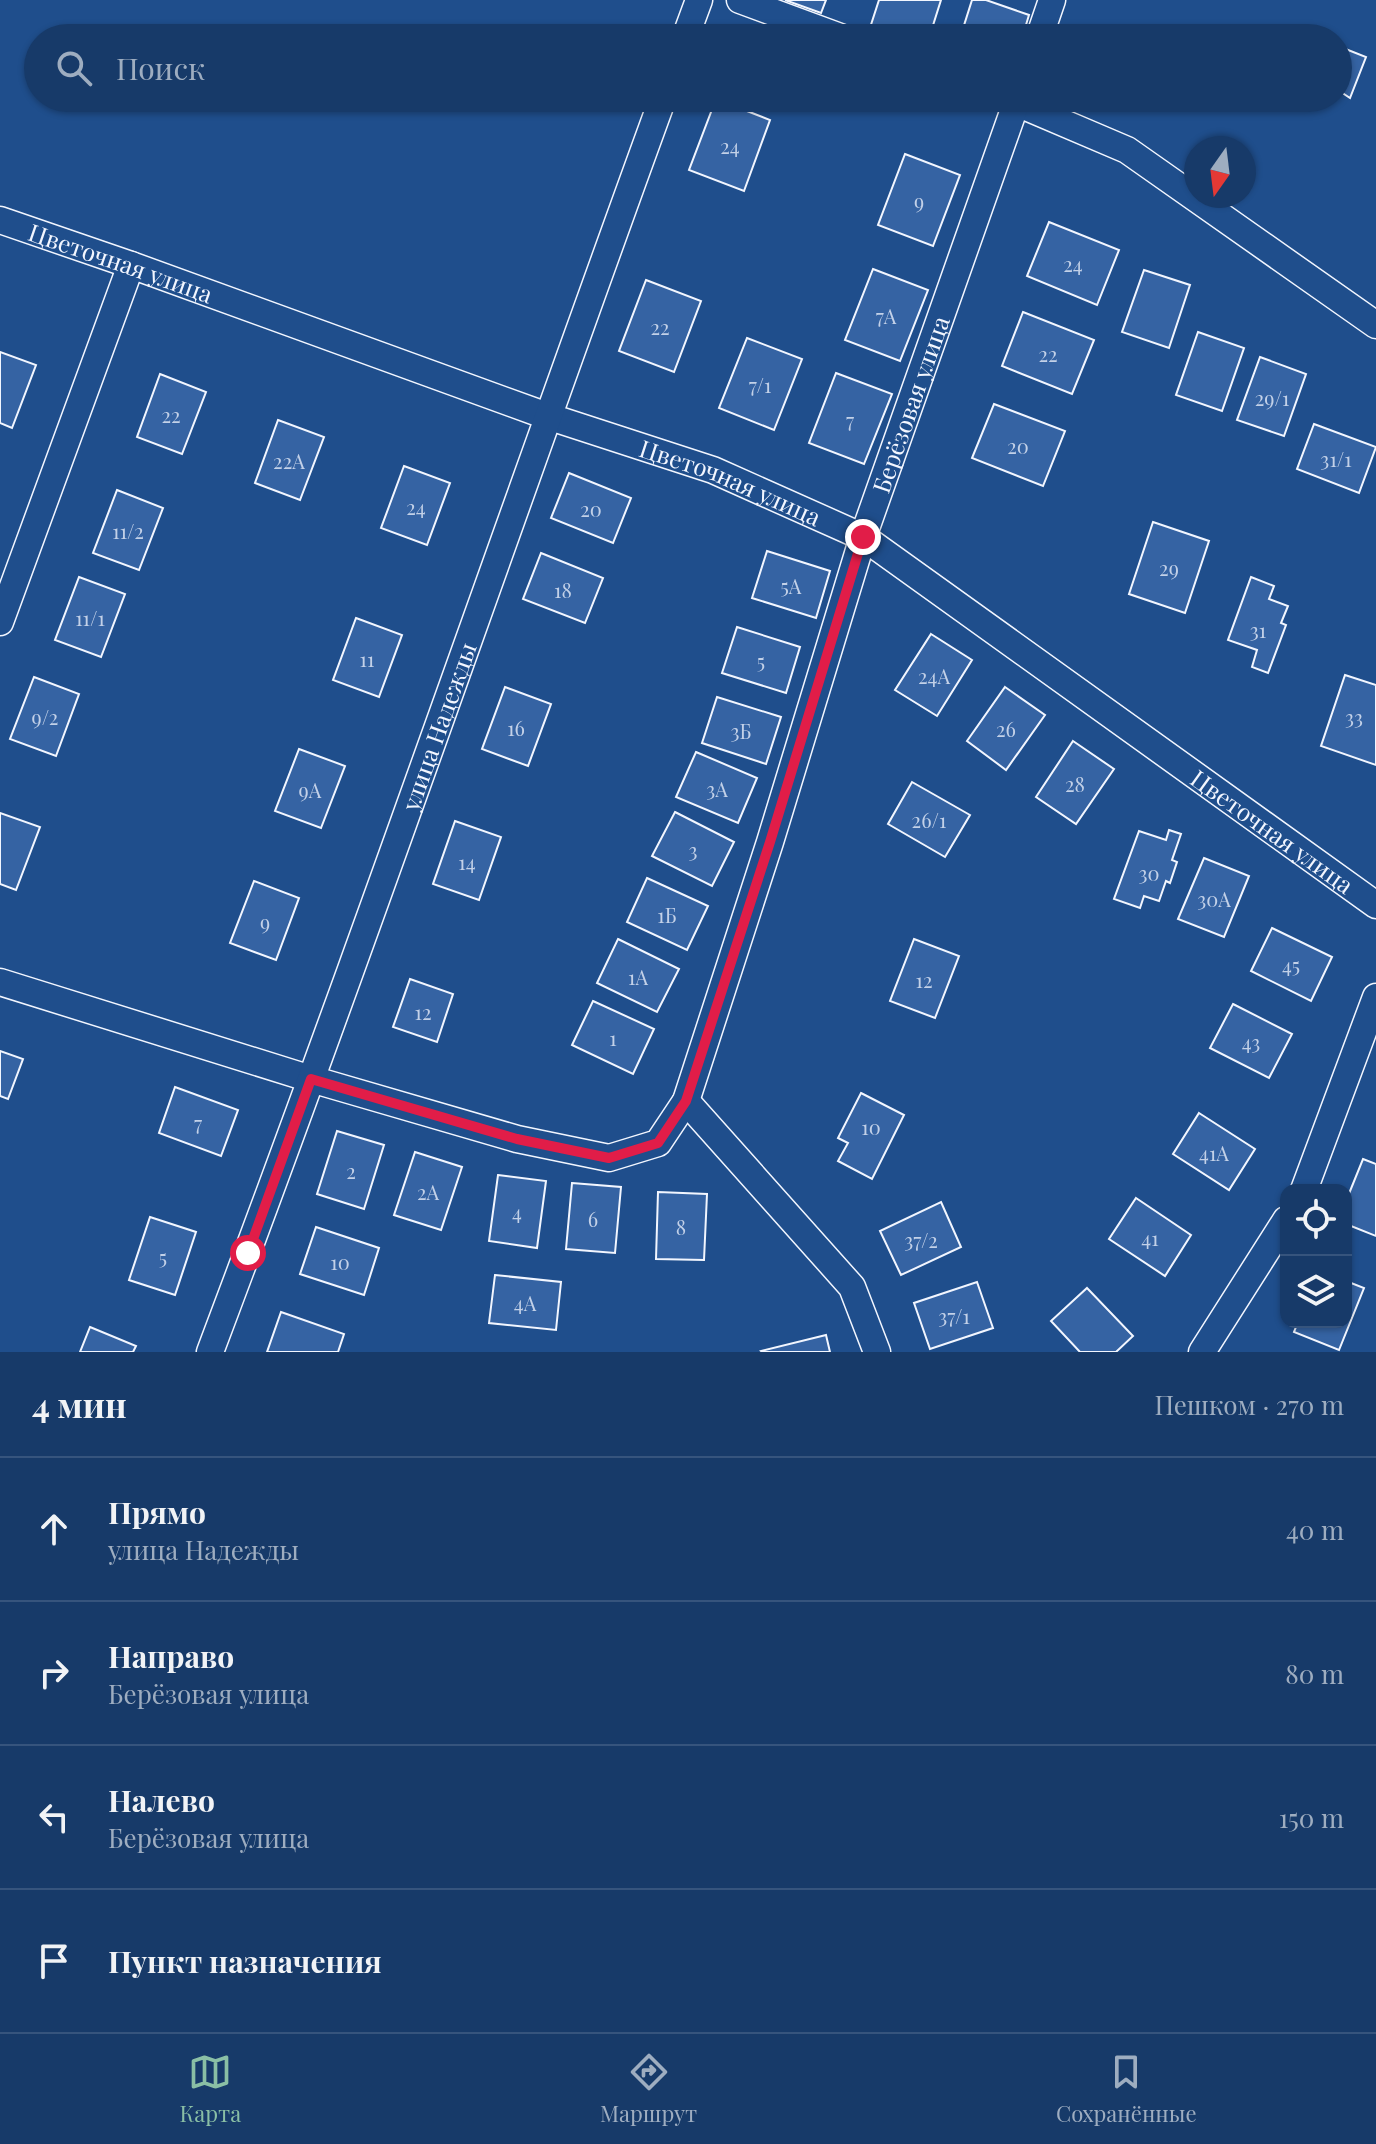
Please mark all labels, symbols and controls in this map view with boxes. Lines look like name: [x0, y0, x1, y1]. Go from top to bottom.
search box: [24, 24, 1352, 112]
icon: search: [52, 46, 96, 90]
text: Поиск: [116, 48, 205, 88]
house number: 24: [720, 132, 740, 159]
north arrow: [1184, 136, 1256, 208]
house number: 9: [914, 187, 924, 214]
street label: Цветочная улица: [25, 215, 217, 309]
house number: 24: [1063, 250, 1083, 277]
house number: 7А: [876, 302, 897, 329]
street label: Берёзовая улица: [864, 311, 956, 497]
house number: 22: [650, 313, 670, 340]
house number: 22: [1038, 340, 1058, 367]
house number: 7/1: [749, 371, 771, 398]
house number: 29/1: [1255, 384, 1289, 411]
house number: 22: [161, 401, 181, 428]
house number: 7: [846, 406, 854, 433]
street label: Цветочная улица: [636, 431, 826, 532]
house number: 20: [1007, 432, 1029, 459]
house number: 31/1: [1320, 445, 1352, 472]
house number: 22А: [273, 447, 305, 474]
house number: 24: [406, 493, 426, 520]
house number: 20: [580, 495, 602, 522]
house number: 11/2: [112, 517, 144, 544]
route end: [845, 519, 881, 555]
house number: 29: [1159, 554, 1179, 581]
house number: 5А: [781, 572, 802, 599]
house number: 18: [554, 576, 572, 603]
house number: 11/1: [75, 604, 105, 631]
house number: 31: [1250, 616, 1266, 643]
street label: улица Надежды: [393, 638, 483, 816]
house number: 11: [360, 645, 374, 672]
house number: 5: [757, 647, 765, 674]
house number: 24А: [918, 662, 950, 689]
house number: 9/2: [32, 703, 58, 730]
house number: 33: [1345, 703, 1363, 730]
house number: 16: [507, 714, 525, 741]
house number: 26: [996, 715, 1016, 742]
house number: 3Б: [731, 717, 751, 744]
street label: Цветочная улица: [1185, 762, 1360, 900]
house number: 28: [1065, 770, 1085, 797]
house number: 3А: [706, 775, 728, 802]
house number: 9А: [299, 776, 322, 803]
house number: 26/1: [912, 806, 946, 833]
house number: 3: [688, 836, 698, 863]
house number: 14: [458, 848, 476, 875]
house number: 30: [1138, 859, 1160, 886]
house number: 30А: [1197, 885, 1231, 912]
house number: 1Б: [657, 901, 677, 928]
house number: 9: [260, 908, 270, 935]
house number: 45: [1282, 951, 1300, 978]
house number: 1А: [628, 963, 648, 990]
house number: 12: [916, 966, 932, 993]
house number: 12: [415, 998, 431, 1025]
house number: 1: [609, 1024, 617, 1051]
house number: 43: [1242, 1028, 1260, 1055]
house number: 7: [194, 1109, 202, 1136]
house number: 10: [861, 1113, 881, 1140]
house number: 41А: [1199, 1139, 1229, 1166]
house number: 2: [346, 1157, 356, 1184]
house number: 2А: [417, 1178, 439, 1205]
map controls: [1280, 1184, 1352, 1328]
button: locate: [1280, 1184, 1352, 1256]
house number: 4: [512, 1198, 522, 1225]
house number: 6: [588, 1205, 598, 1232]
house number: 8: [676, 1213, 686, 1240]
house number: 41: [1141, 1224, 1159, 1251]
house number: 37/2: [904, 1226, 938, 1253]
route start: [230, 1235, 266, 1271]
house number: 5: [159, 1243, 167, 1270]
house number: 10: [330, 1248, 350, 1275]
button: layers: [1280, 1256, 1352, 1328]
house number: 4А: [514, 1289, 537, 1316]
house number: 37/1: [938, 1302, 970, 1329]
text: 4 мин: [32, 1381, 127, 1427]
text: Пешком · 270 m: [1155, 1387, 1344, 1422]
text: Прямо: [108, 1492, 206, 1532]
icon: ahead: [32, 1507, 76, 1551]
text: 40 m: [1286, 1512, 1344, 1547]
text: улица Надежды: [108, 1532, 299, 1567]
text: Направо: [108, 1636, 234, 1676]
icon: right: [32, 1651, 76, 1695]
text: 80 m: [1285, 1656, 1344, 1691]
text: Берёзовая улица: [108, 1676, 309, 1711]
text: Налево: [108, 1780, 215, 1820]
icon: left: [32, 1795, 76, 1839]
text: 150 m: [1279, 1800, 1344, 1835]
text: Берёзовая улица: [108, 1820, 309, 1855]
icon: arrive: [32, 1939, 76, 1983]
text: Пункт назначения: [108, 1941, 382, 1981]
tab: Карта: [179, 2050, 241, 2128]
tab: Маршрут: [600, 2050, 697, 2128]
tab: Сохранённые: [1056, 2050, 1197, 2128]

